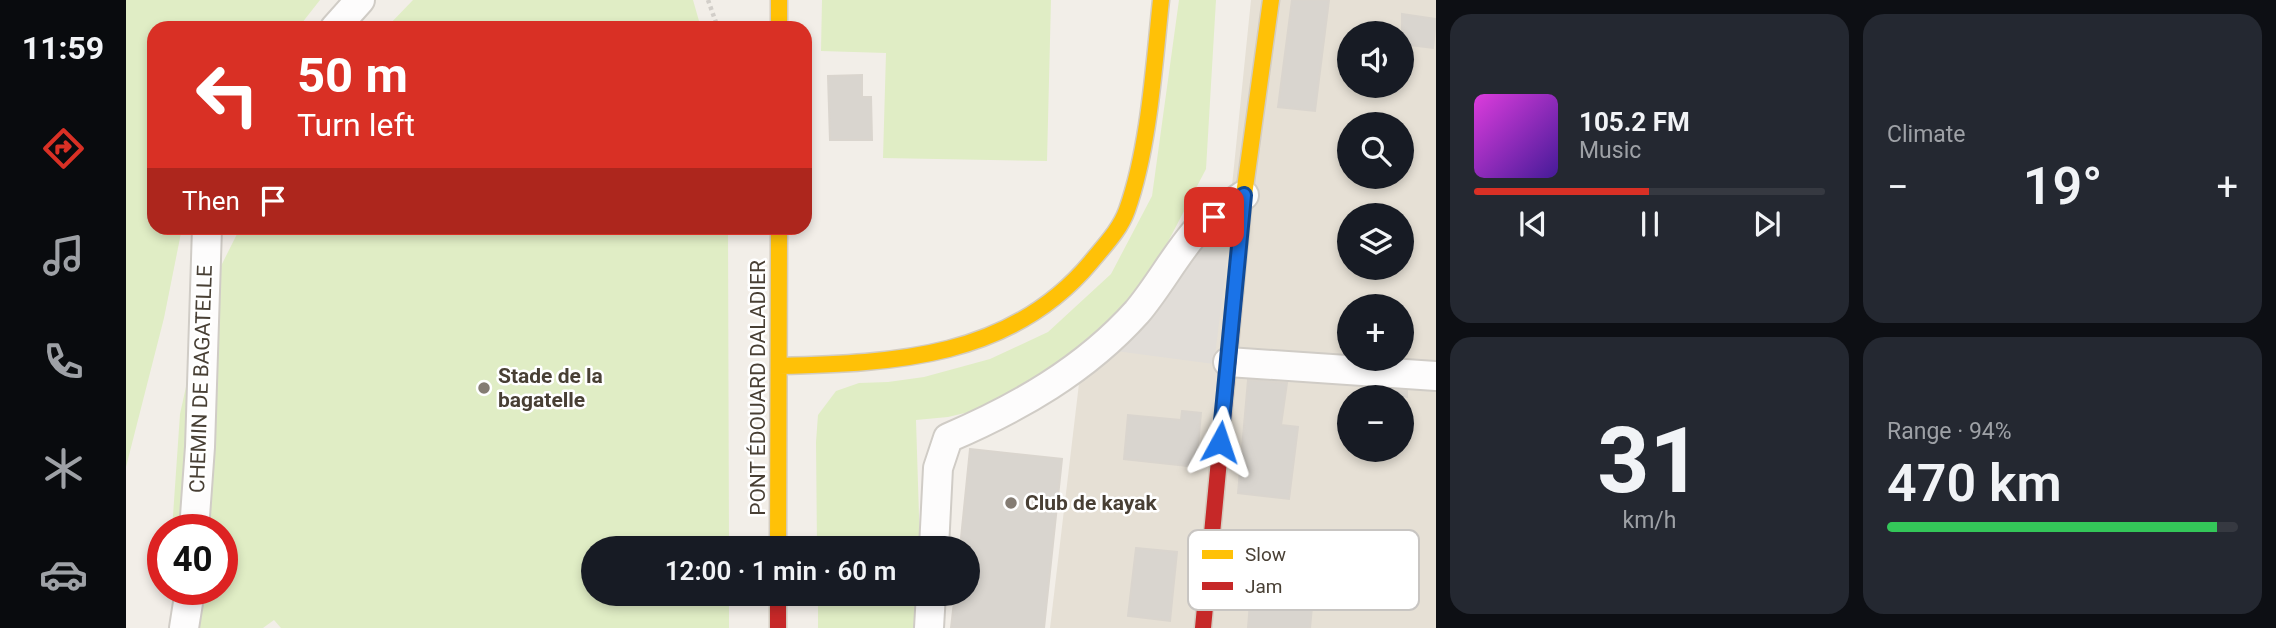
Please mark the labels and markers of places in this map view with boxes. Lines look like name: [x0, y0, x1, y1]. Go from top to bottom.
pin: [1184, 187, 1244, 247]
place label: Stade de la bagatelle: [498, 364, 603, 412]
marker: Stade de la bagatelle: [476, 380, 492, 396]
place label: Club de kayak: [1025, 491, 1157, 515]
marker: Club de kayak: [1003, 495, 1019, 511]

